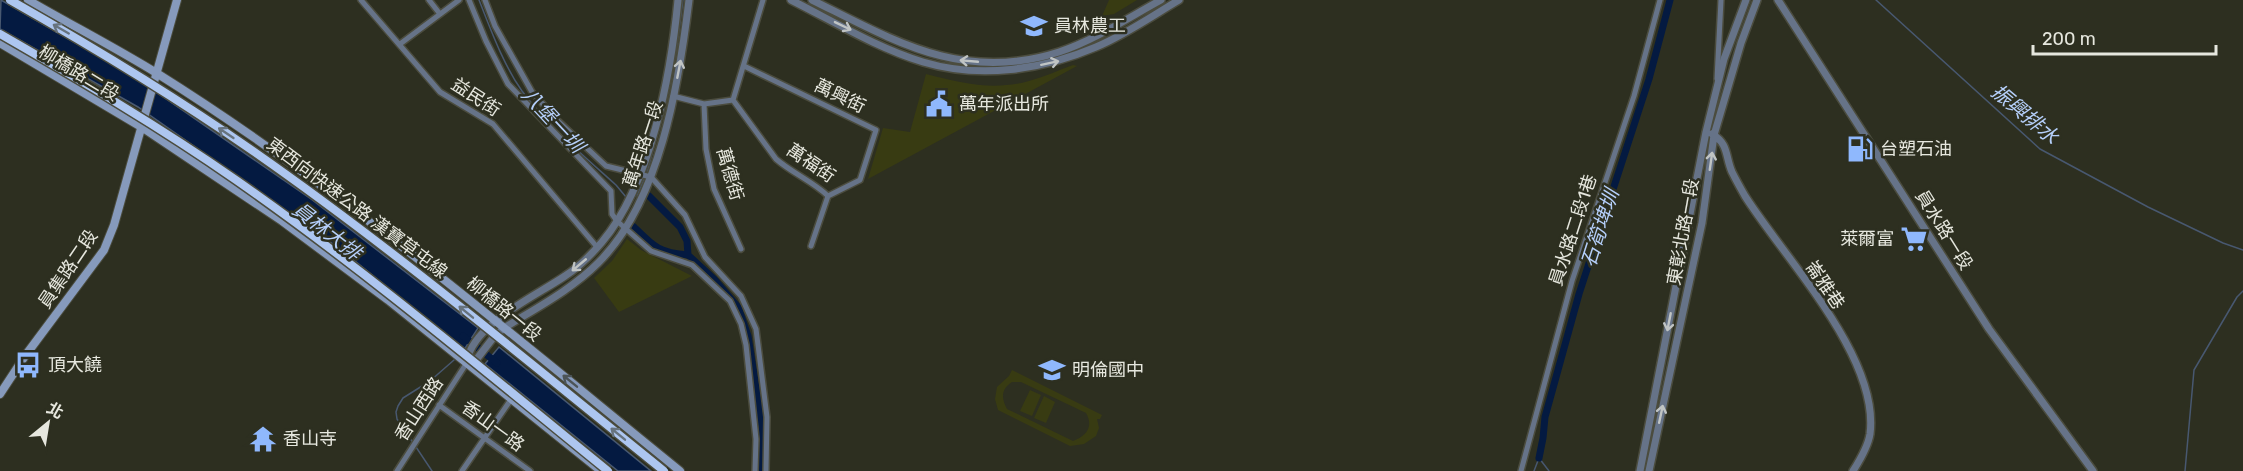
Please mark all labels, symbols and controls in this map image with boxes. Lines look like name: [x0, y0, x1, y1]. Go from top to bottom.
school or university icon: 員林農工: [1019, 11, 1049, 41]
place label: 員林農工: [1054, 15, 1126, 37]
scale bar: [2033, 18, 2216, 56]
one-way arrow: [834, 21, 852, 32]
one-way arrow: [53, 23, 70, 35]
text: 200 m: [2042, 28, 2096, 50]
street label: 柳橋路二段: [35, 40, 123, 106]
one-way arrow: [959, 55, 979, 66]
one-way arrow: [1039, 57, 1059, 68]
one-way arrow: [674, 59, 685, 79]
street label: 益民街: [447, 73, 505, 121]
street label: 萬興街: [811, 74, 869, 118]
water label: 振興排水: [1987, 79, 2064, 150]
water label: 八堡一圳: [517, 83, 591, 160]
public building icon: 萬年派出所: [924, 89, 954, 119]
place label: 萬年派出所: [959, 93, 1049, 115]
street label: 萬年路一段: [619, 98, 667, 190]
one-way arrow: [219, 127, 235, 139]
street label: 東西向快速公路 漢寶草屯線: [262, 133, 452, 283]
fuel station icon: 台塑石油: [1845, 134, 1875, 164]
place label: 台塑石油: [1880, 138, 1952, 160]
street label: 萬福街: [782, 139, 840, 187]
street label: 萬德街: [712, 145, 748, 203]
one-way arrow: [1705, 151, 1716, 171]
street label: 員水路二段1巷: [1545, 172, 1601, 288]
street label: 東彰北路一段: [1663, 177, 1703, 287]
water label: 石筍埤圳: [1576, 183, 1625, 270]
street label: 員水路一段: [1911, 186, 1977, 274]
water label: 員林大排: [288, 197, 368, 267]
supermarket icon: 萊爾富: [1899, 224, 1929, 254]
street label: 員集路二段: [34, 226, 102, 312]
place label: 萊爾富: [1840, 228, 1894, 250]
street label: 崙雅巷: [1801, 256, 1849, 314]
one-way arrow: [571, 259, 587, 272]
street label: 柳橋路一段: [462, 272, 546, 346]
one-way arrow: [459, 306, 475, 319]
one-way arrow: [1663, 312, 1674, 331]
bus stop icon: 頂大饒: [13, 350, 43, 380]
place label: 頂大饒: [48, 354, 102, 376]
school or university icon: 明倫國中: [1037, 355, 1067, 385]
place label: 明倫國中: [1072, 359, 1144, 381]
street label: 香山西路: [390, 373, 448, 445]
one-way arrow: [562, 375, 578, 388]
north arrow: [18, 393, 78, 453]
street label: 香山一路: [457, 396, 529, 456]
text: 北: [44, 398, 67, 423]
one-way arrow: [1656, 405, 1668, 424]
temple icon: 香山寺: [248, 424, 278, 454]
place label: 香山寺: [283, 428, 337, 450]
one-way arrow: [611, 428, 627, 441]

